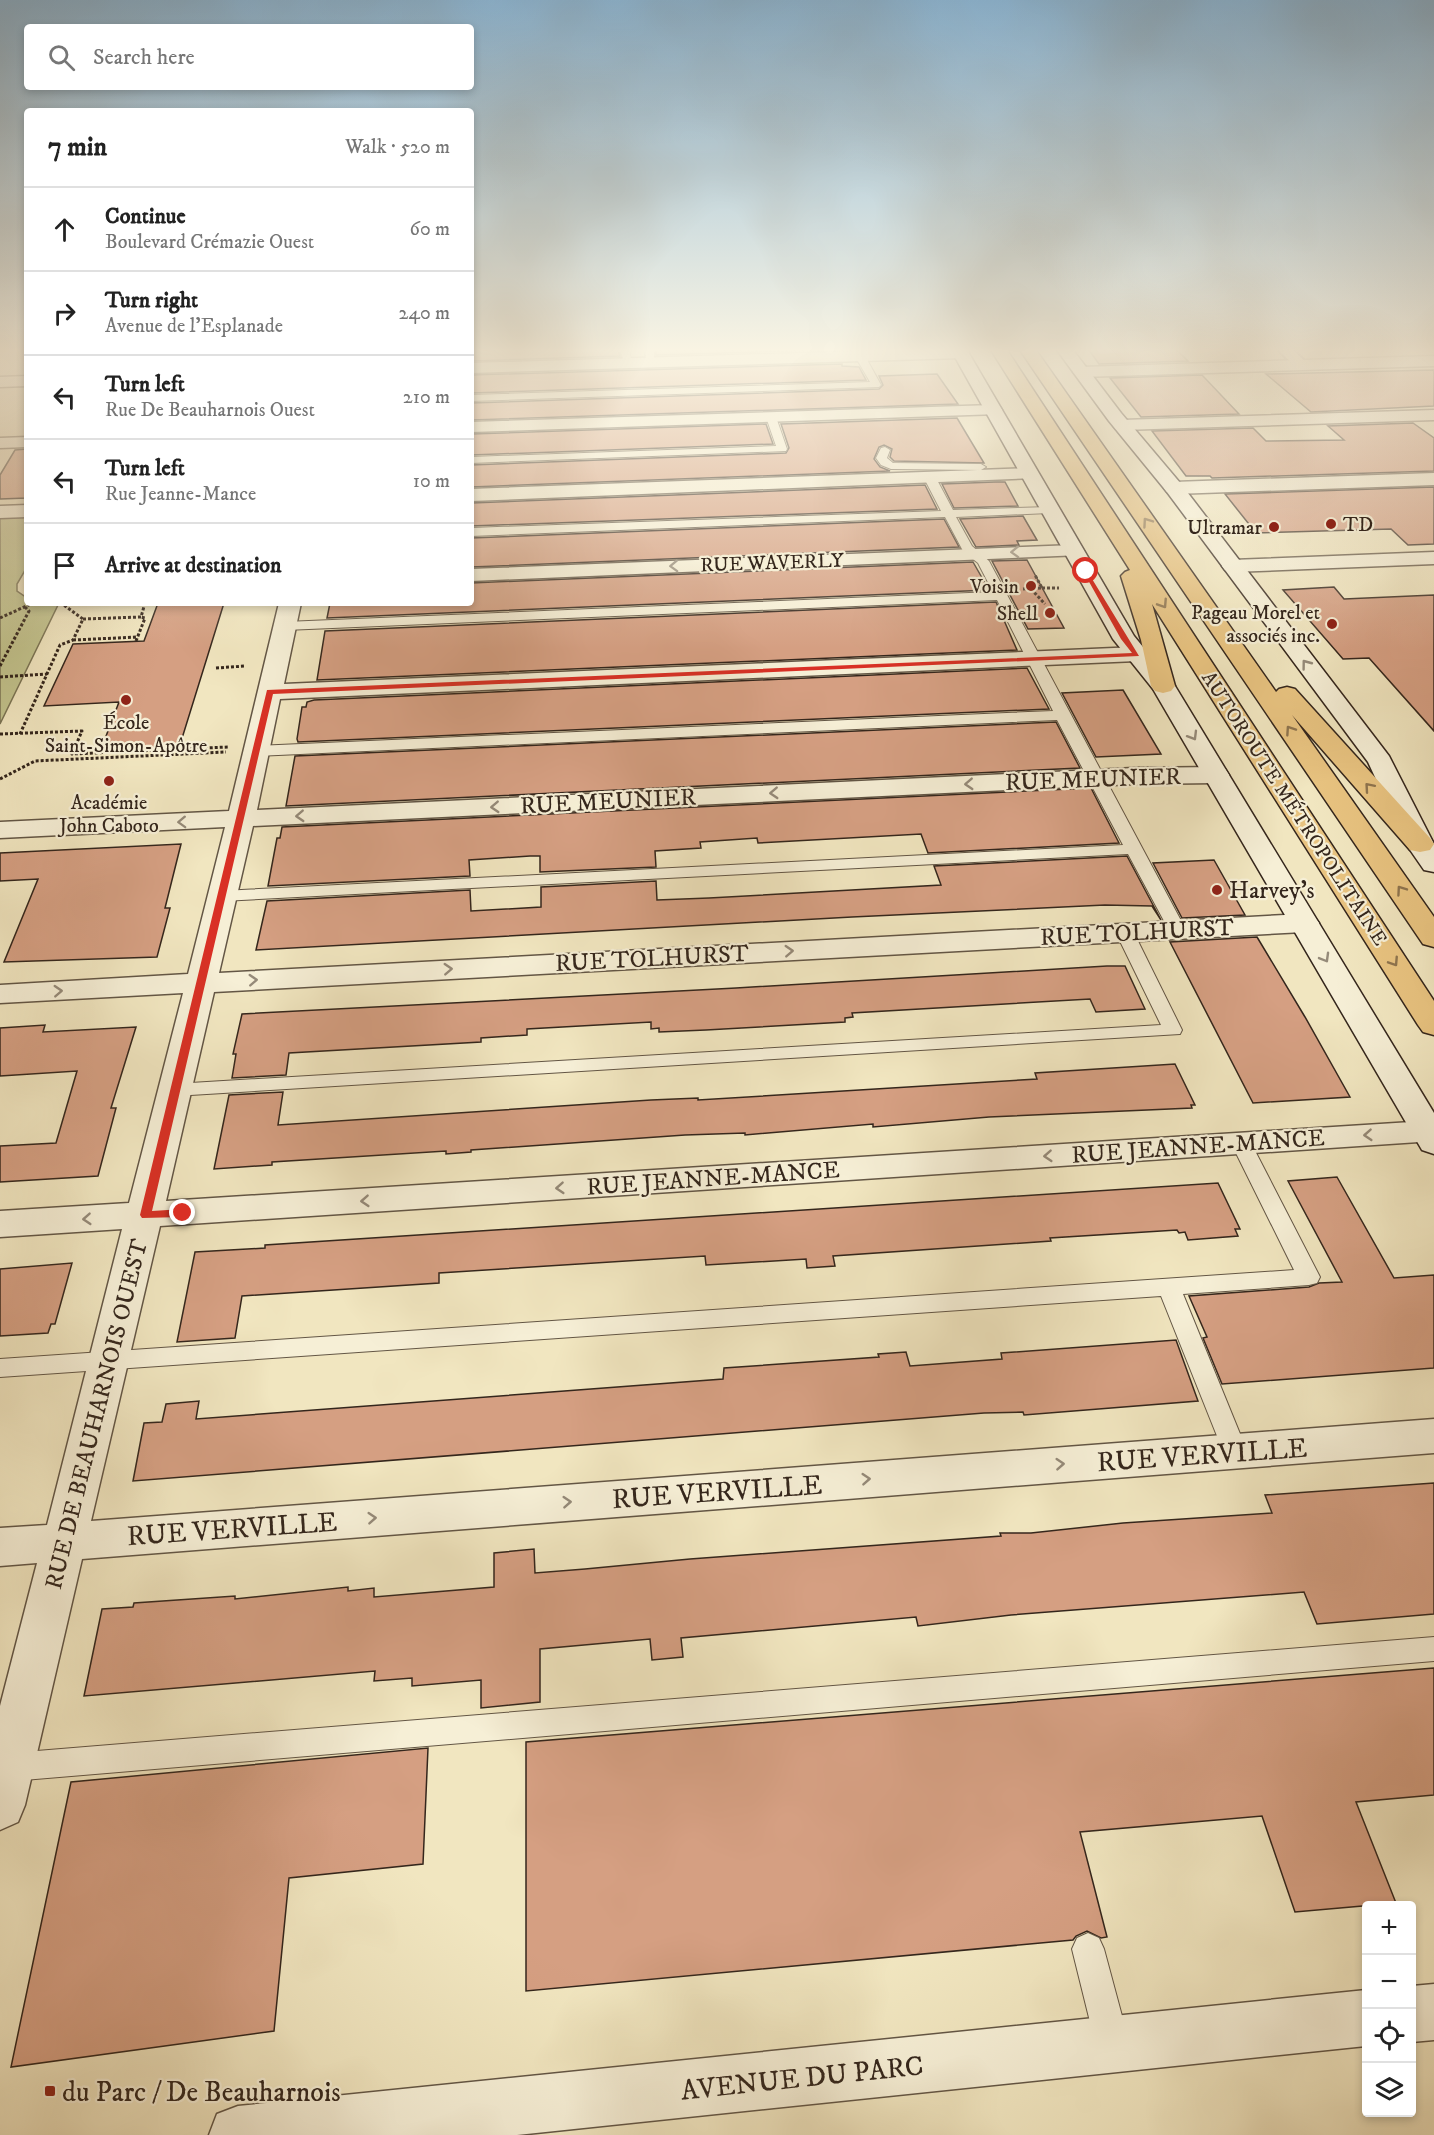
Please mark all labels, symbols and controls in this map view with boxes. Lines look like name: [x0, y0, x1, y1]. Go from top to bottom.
search box: [24, 24, 474, 90]
icon: search: [45, 41, 78, 74]
text: Search here: [93, 44, 195, 71]
text: 7 min: [48, 131, 107, 164]
text: Walk · 520 m: [345, 135, 450, 160]
text: Continue: [105, 203, 186, 230]
icon: ahead: [48, 213, 81, 246]
text: 60 m: [410, 217, 450, 242]
text: Boulevard Crémazie Ouest: [105, 230, 314, 255]
text: Turn right: [105, 287, 198, 314]
icon: right: [48, 297, 81, 330]
text: 240 m: [399, 301, 450, 326]
text: Avenue de l'Esplanade: [105, 314, 283, 339]
text: Turn left: [105, 371, 185, 398]
icon: left: [48, 381, 81, 414]
text: 210 m: [403, 385, 450, 410]
text: Rue De Beauharnois Ouest: [105, 398, 315, 423]
text: Turn left: [105, 455, 185, 482]
icon: left: [48, 465, 81, 498]
text: 10 m: [413, 469, 450, 494]
text: Rue Jeanne-Mance: [105, 482, 256, 507]
place label: TD: [1343, 513, 1373, 538]
place label: Ultramar: [1187, 516, 1263, 541]
one-way arrow: [1143, 517, 1154, 528]
marker: TD: [1324, 517, 1338, 531]
marker: Ultramar: [1267, 520, 1281, 534]
one-way arrow: [1011, 546, 1020, 559]
street label: RUE WAVERLY: [700, 548, 845, 578]
icon: arrive: [48, 549, 81, 582]
text: Arrive at destination: [105, 552, 282, 579]
route start: [1072, 557, 1098, 583]
one-way arrow: [669, 560, 678, 573]
place label: Voisin: [969, 575, 1020, 600]
marker: Voisin: [1024, 579, 1038, 593]
one-way arrow: [1156, 597, 1167, 608]
place label: Pageau Morel et associés inc.: [1191, 601, 1320, 649]
place label: Shell: [997, 602, 1038, 627]
marker: Shell: [1043, 606, 1057, 620]
marker: Pageau Morel et associés inc.: [1325, 617, 1339, 631]
one-way arrow: [1303, 660, 1314, 671]
street label: AUTOROUTE MÉTROPOLITAINE: [1195, 667, 1392, 951]
marker: École Saint-Simon-Apôtre: [119, 693, 133, 707]
place label: École Saint-Simon-Apôtre: [45, 711, 207, 759]
one-way arrow: [1286, 725, 1297, 736]
one-way arrow: [1186, 730, 1197, 740]
street label: RUE MEUNIER: [1004, 762, 1182, 798]
marker: Académie John Caboto: [102, 774, 116, 788]
one-way arrow: [964, 778, 973, 791]
street label: RUE MEUNIER: [519, 782, 697, 822]
one-way arrow: [1365, 783, 1376, 794]
one-way arrow: [769, 787, 778, 800]
place label: Académie John Caboto: [57, 791, 159, 839]
one-way arrow: [491, 800, 500, 813]
one-way arrow: [296, 809, 305, 822]
one-way arrow: [178, 816, 187, 828]
place label: Harvey's: [1229, 876, 1315, 906]
marker: Harvey's: [1210, 883, 1224, 897]
one-way arrow: [1397, 886, 1408, 897]
street label: RUE TOLHURST: [1039, 913, 1235, 953]
street label: RUE TOLHURST: [554, 939, 750, 979]
one-way arrow: [785, 944, 794, 957]
one-way arrow: [1317, 952, 1329, 962]
one-way arrow: [1386, 956, 1398, 966]
one-way arrow: [443, 963, 452, 976]
one-way arrow: [249, 973, 258, 986]
one-way arrow: [54, 984, 63, 997]
street label: RUE JEANNE-MANCE: [1070, 1123, 1326, 1171]
one-way arrow: [1364, 1129, 1373, 1142]
one-way arrow: [1043, 1149, 1052, 1162]
street label: RUE JEANNE-MANCE: [585, 1155, 841, 1203]
one-way arrow: [555, 1181, 564, 1194]
one-way arrow: [361, 1194, 370, 1207]
route end: [169, 1199, 195, 1225]
one-way arrow: [82, 1212, 91, 1225]
street label: RUE DE BEAUHARNOIS OUEST: [39, 1236, 155, 1593]
street label: RUE VERVILLE: [1096, 1431, 1308, 1480]
one-way arrow: [1056, 1458, 1065, 1471]
street label: RUE VERVILLE: [611, 1468, 823, 1517]
one-way arrow: [861, 1473, 870, 1486]
one-way arrow: [562, 1496, 571, 1509]
street label: RUE VERVILLE: [126, 1505, 338, 1554]
one-way arrow: [368, 1511, 377, 1524]
map controls: [1362, 1901, 1416, 2117]
button: +: [1362, 1901, 1416, 1955]
button: −: [1362, 1955, 1416, 2009]
button: locate: [1362, 2009, 1416, 2063]
street label: AVENUE DU PARC: [679, 2048, 925, 2109]
button: layers: [1362, 2063, 1416, 2117]
place label: du Parc / De Beauharnois: [62, 2075, 341, 2110]
marker: du Parc / De Beauharnois: [43, 2084, 57, 2098]

